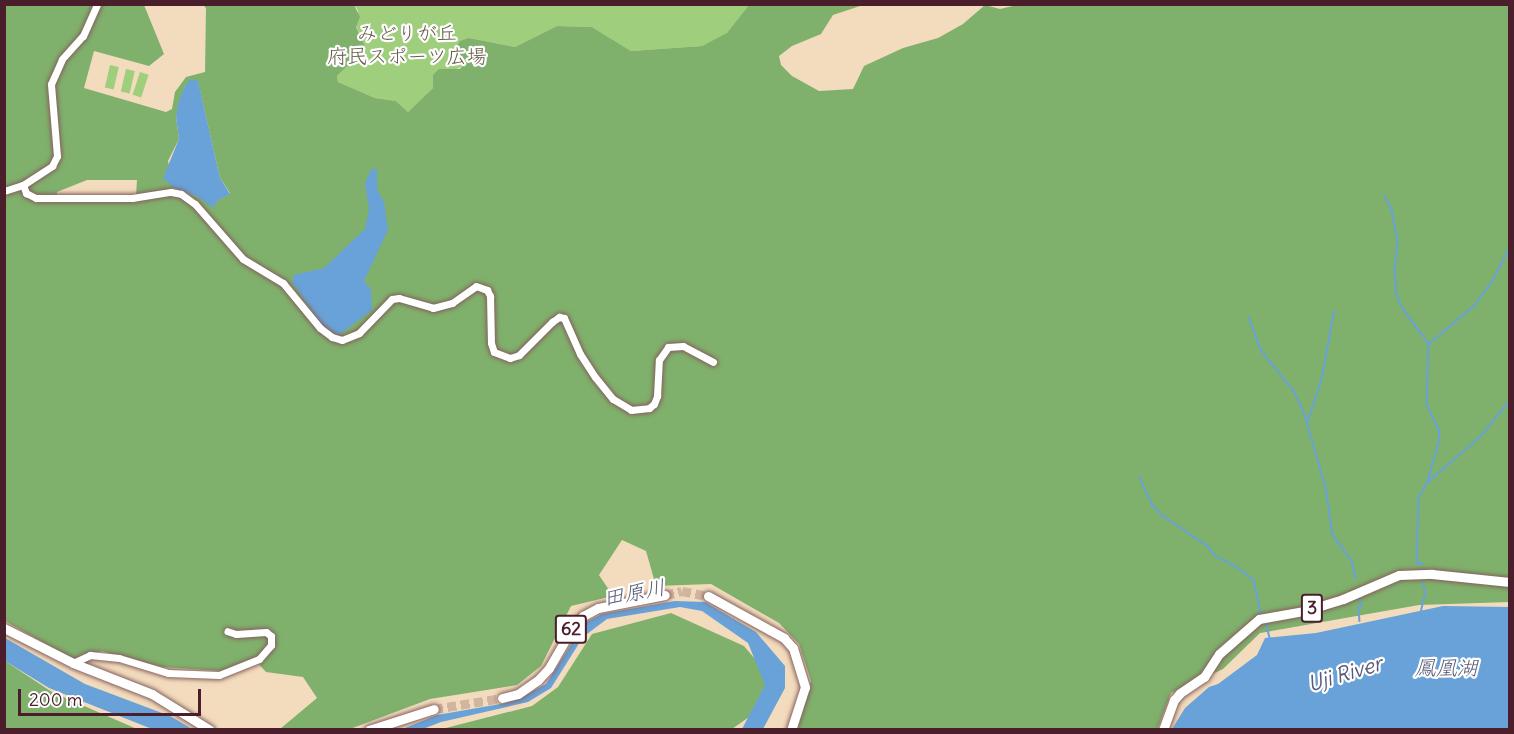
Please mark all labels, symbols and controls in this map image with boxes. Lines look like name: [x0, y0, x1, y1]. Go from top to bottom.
park label: みどりが丘 府民スポーツ広場: [327, 21, 487, 68]
water label: 田原川: [601, 575, 667, 611]
road number: 3: [1300, 593, 1324, 623]
road number: 62: [554, 614, 588, 644]
water label: Uji River: [1305, 651, 1385, 697]
water label: 鳳凰湖: [1415, 655, 1477, 681]
scale bar: [21, 677, 204, 715]
text: 200 m: [29, 688, 83, 711]

